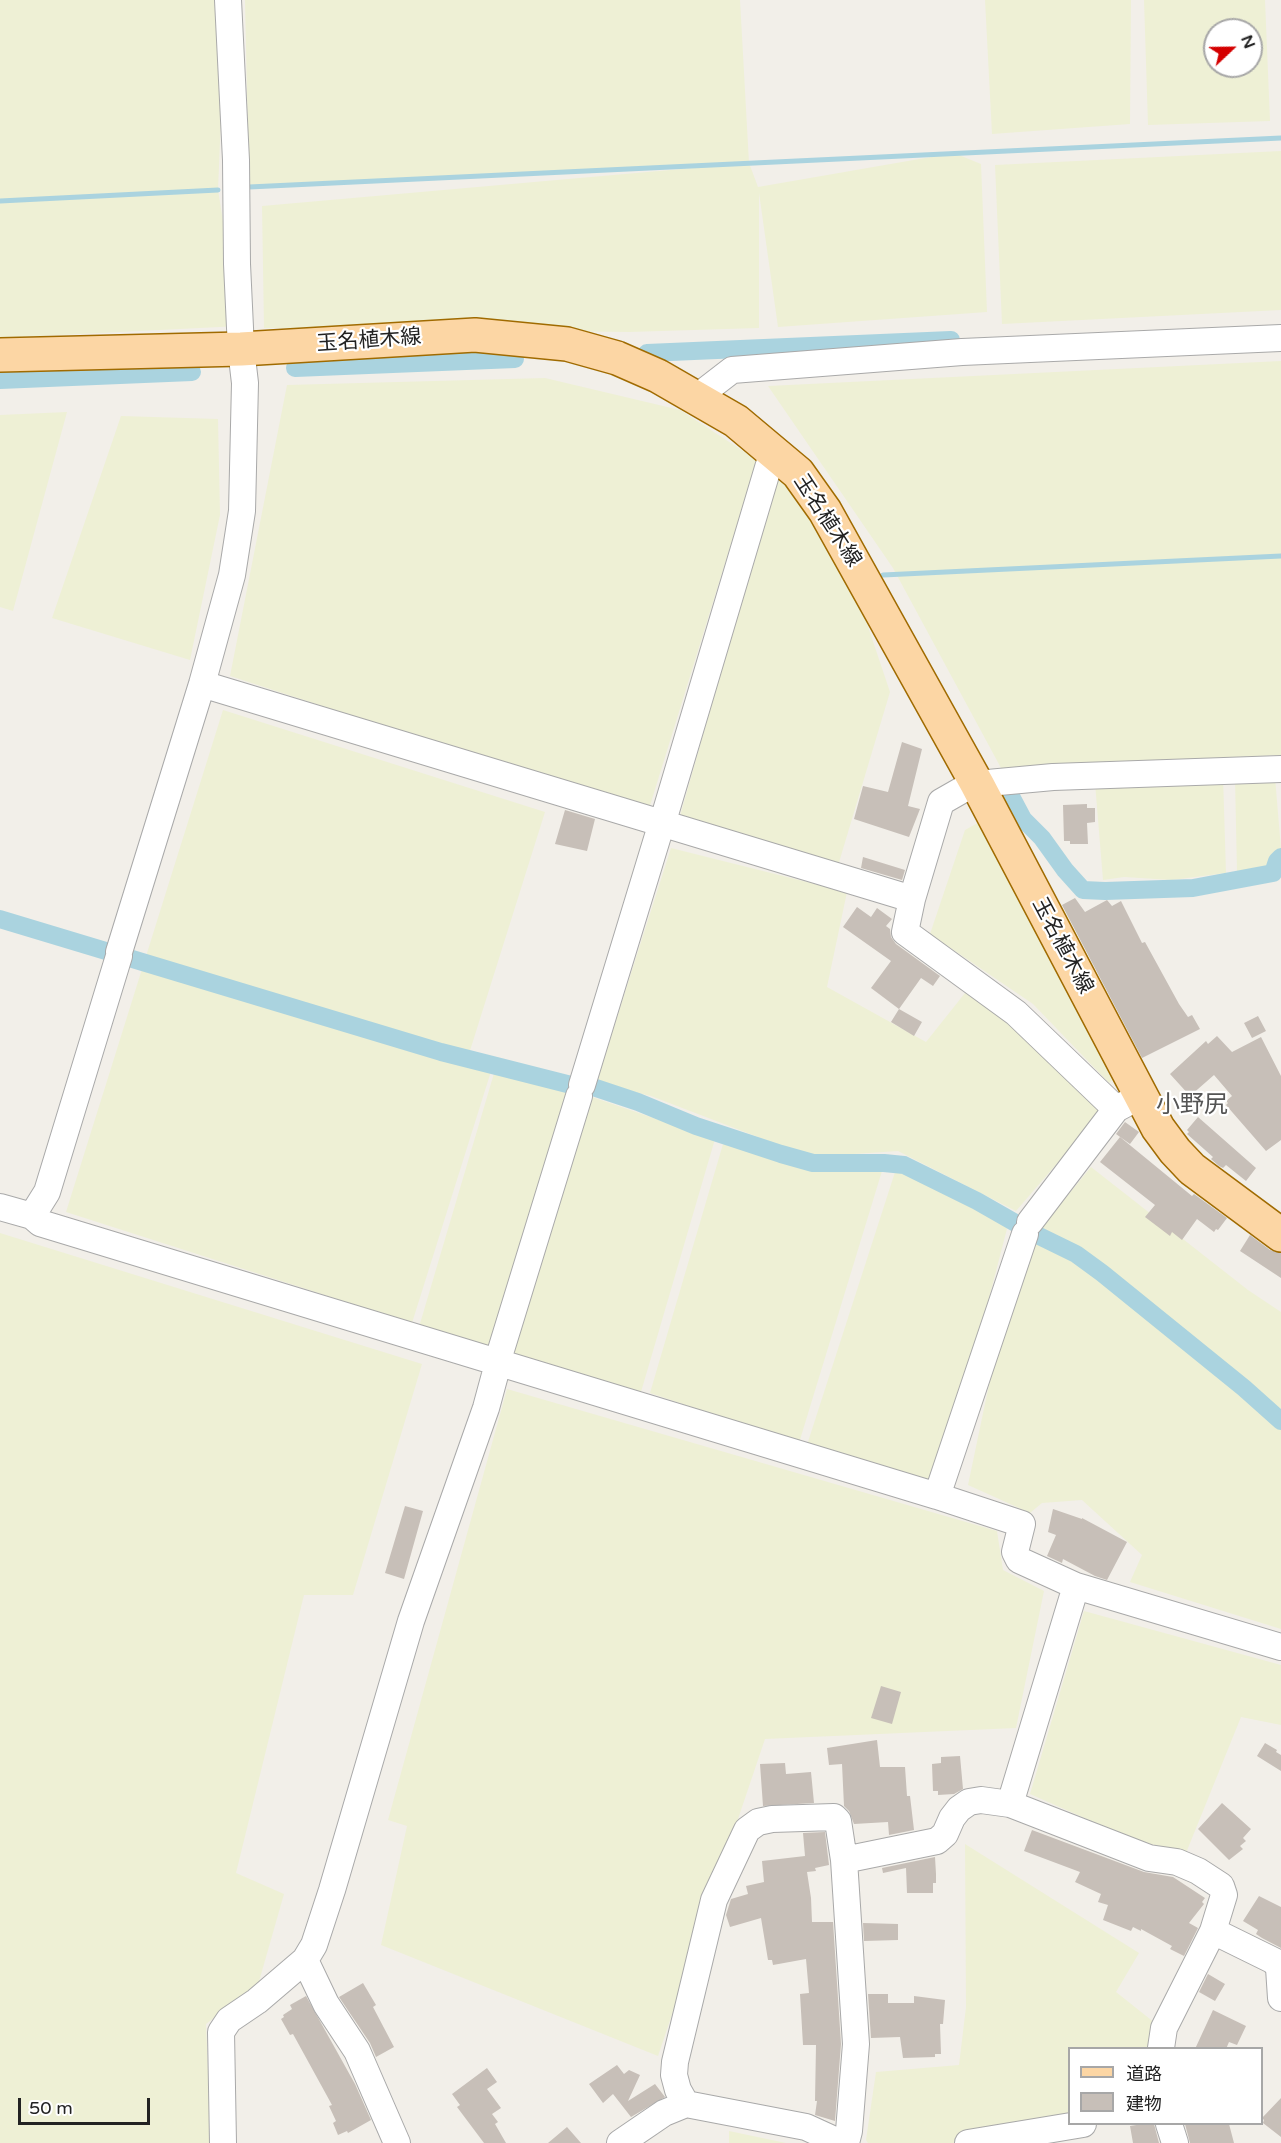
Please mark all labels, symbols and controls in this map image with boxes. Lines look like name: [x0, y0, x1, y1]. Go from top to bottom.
north arrow: [1203, 18, 1263, 78]
text: N: [1236, 32, 1260, 52]
street label: 玉名植木線: [316, 325, 422, 357]
street label: 玉名植木線: [788, 470, 866, 572]
street label: 玉名植木線: [1026, 894, 1098, 998]
district label: 小野尻: [1156, 1092, 1228, 1120]
legend: [1068, 2047, 1263, 2125]
text: 道路: [1126, 2063, 1162, 2085]
scale bar: [21, 2086, 153, 2124]
text: 建物: [1126, 2093, 1162, 2115]
text: 50 m: [29, 2097, 73, 2119]

